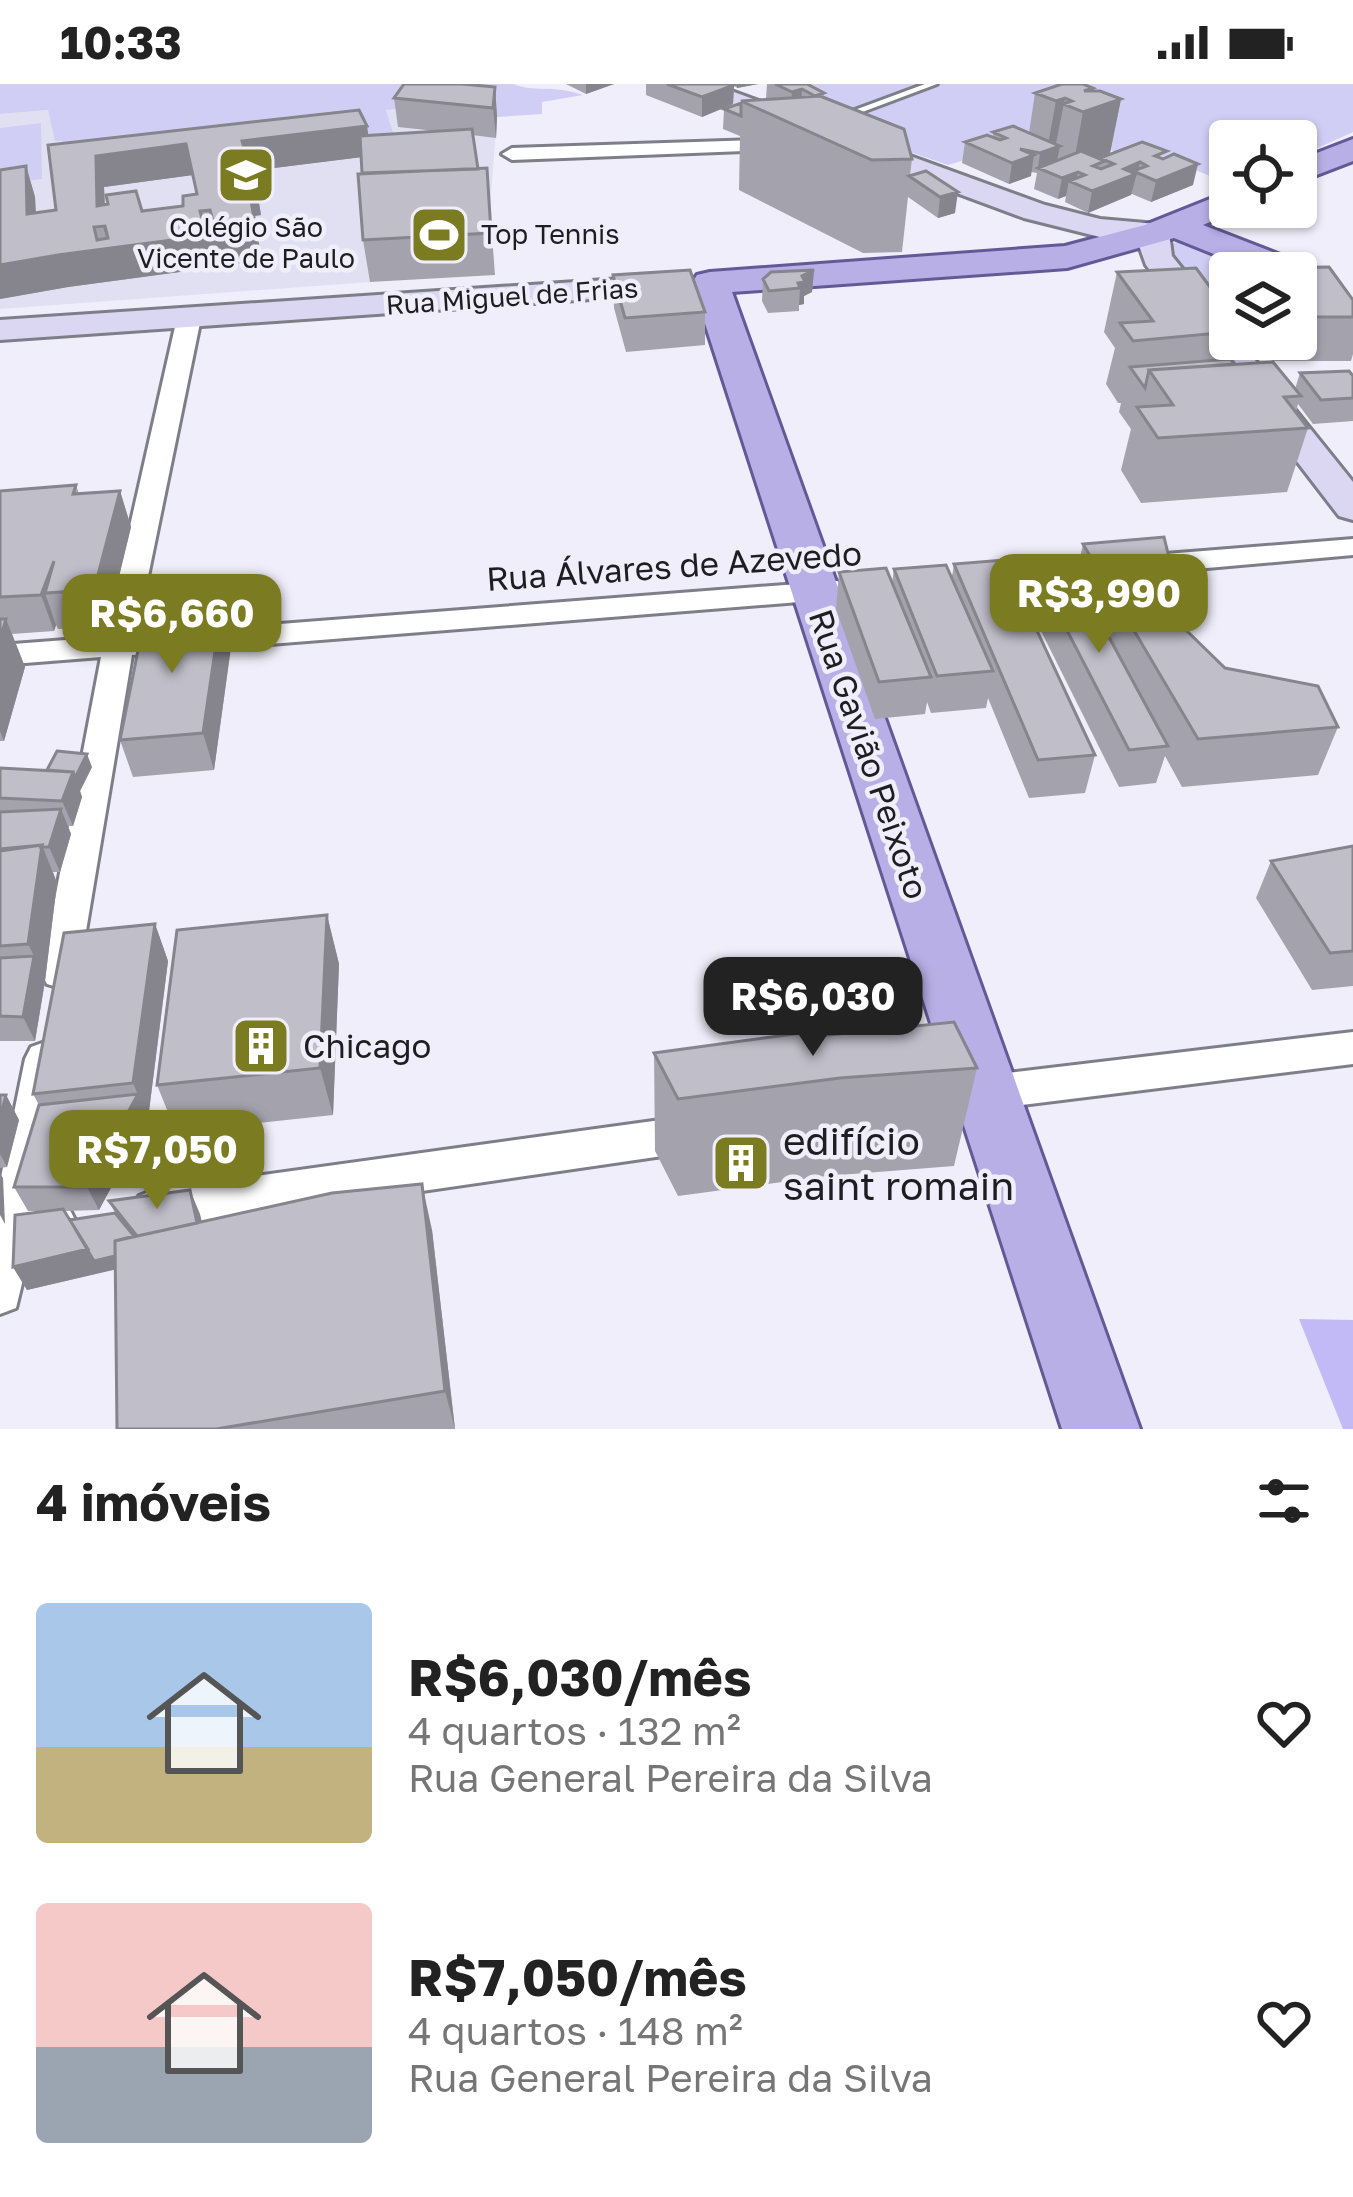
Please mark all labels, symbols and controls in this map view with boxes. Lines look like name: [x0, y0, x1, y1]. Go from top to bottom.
text: 10:33: [60, 15, 182, 69]
map controls: [1209, 120, 1317, 360]
button: locate: [1209, 120, 1317, 228]
school or university icon: Colégio São Vicente de Paulo: [215, 144, 277, 206]
sports icon: Top Tennis: [408, 204, 470, 266]
place label: Colégio São Vicente de Paulo: [137, 211, 355, 274]
place label: Top Tennis: [481, 218, 620, 250]
button: layers: [1209, 252, 1317, 360]
street label: Rua Miguel de Frias: [385, 271, 639, 321]
street label: Rua Álvares de Azevedo: [485, 533, 863, 598]
pin: R$3,990: [988, 554, 1210, 656]
text: R$3,990: [1017, 569, 1181, 616]
pin: R$6,660: [61, 574, 283, 676]
text: R$6,660: [89, 589, 255, 636]
street label: Rua Gavião Peixoto: [802, 604, 937, 904]
pin: R$6,030: [702, 957, 924, 1059]
text: R$6,030: [731, 972, 895, 1019]
building icon: Chicago: [230, 1015, 292, 1077]
place label: Chicago: [303, 1026, 431, 1065]
pin: R$7,050: [46, 1110, 268, 1212]
place label: edifício saint romain: [783, 1117, 1014, 1209]
text: R$7,050: [76, 1125, 238, 1172]
building icon: edifício saint romain: [710, 1132, 772, 1194]
icon: filters: [1251, 1468, 1317, 1534]
text: 4 imóveis: [36, 1471, 271, 1532]
text: R$6,030/mês: [408, 1646, 752, 1707]
icon: home: [132, 1651, 276, 1795]
icon: heart: [1251, 1690, 1317, 1756]
text: 4 quartos · 132 m²: [408, 1707, 741, 1754]
text: Rua General Pereira da Silva: [408, 1754, 933, 1801]
text: R$7,050/mês: [408, 1946, 747, 2007]
icon: home: [132, 1951, 276, 2095]
icon: heart: [1251, 1990, 1317, 2056]
text: 4 quartos · 148 m²: [408, 2007, 743, 2054]
text: Rua General Pereira da Silva: [408, 2054, 933, 2101]

